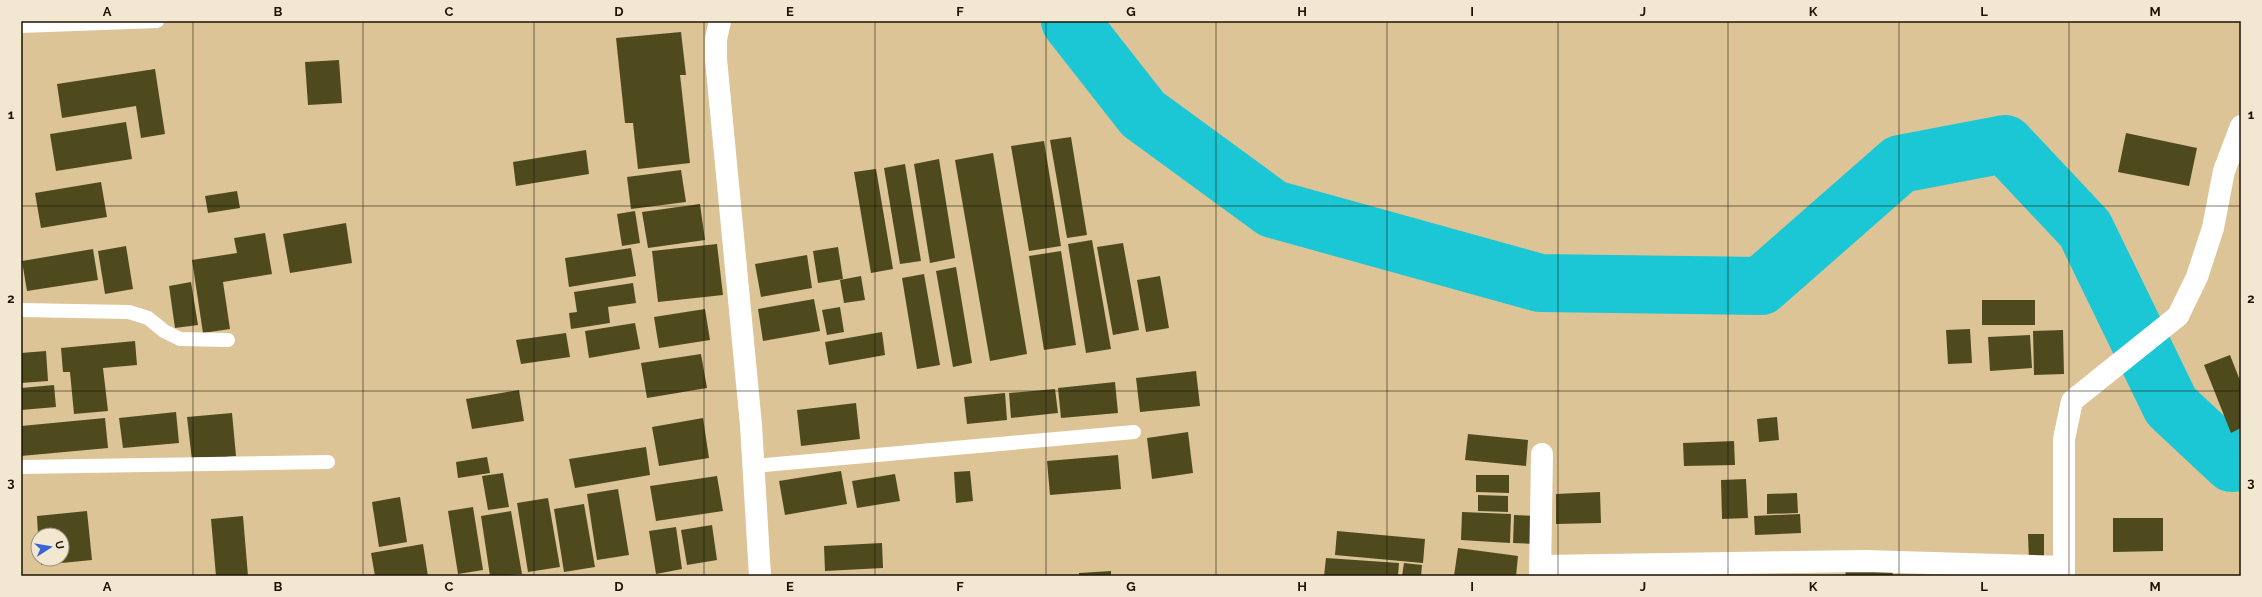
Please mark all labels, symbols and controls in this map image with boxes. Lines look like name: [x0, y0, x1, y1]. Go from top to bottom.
text: A: [103, 4, 112, 19]
text: B: [274, 4, 283, 19]
text: C: [445, 4, 454, 19]
text: D: [614, 4, 624, 19]
text: E: [786, 4, 794, 19]
text: F: [956, 4, 964, 19]
text: G: [1126, 4, 1136, 19]
text: H: [1297, 4, 1307, 19]
text: I: [1470, 4, 1474, 19]
text: J: [1640, 4, 1646, 19]
text: K: [1809, 4, 1818, 19]
text: L: [1980, 4, 1988, 19]
text: M: [2149, 4, 2161, 19]
text: 1: [8, 107, 15, 122]
text: 1: [2248, 107, 2255, 122]
text: 2: [7, 291, 15, 306]
text: 2: [2247, 291, 2255, 306]
text: 3: [7, 475, 15, 490]
text: 3: [2247, 475, 2255, 490]
north arrow: [30, 527, 70, 567]
text: U: [52, 540, 67, 550]
text: A: [103, 579, 112, 594]
text: B: [274, 579, 283, 594]
text: C: [445, 579, 454, 594]
text: D: [614, 579, 624, 594]
text: E: [786, 579, 794, 594]
text: F: [956, 579, 964, 594]
text: G: [1126, 579, 1136, 594]
text: H: [1297, 579, 1307, 594]
text: I: [1470, 579, 1474, 594]
text: J: [1640, 579, 1646, 594]
text: K: [1809, 579, 1818, 594]
text: L: [1980, 579, 1988, 594]
text: M: [2149, 579, 2161, 594]

